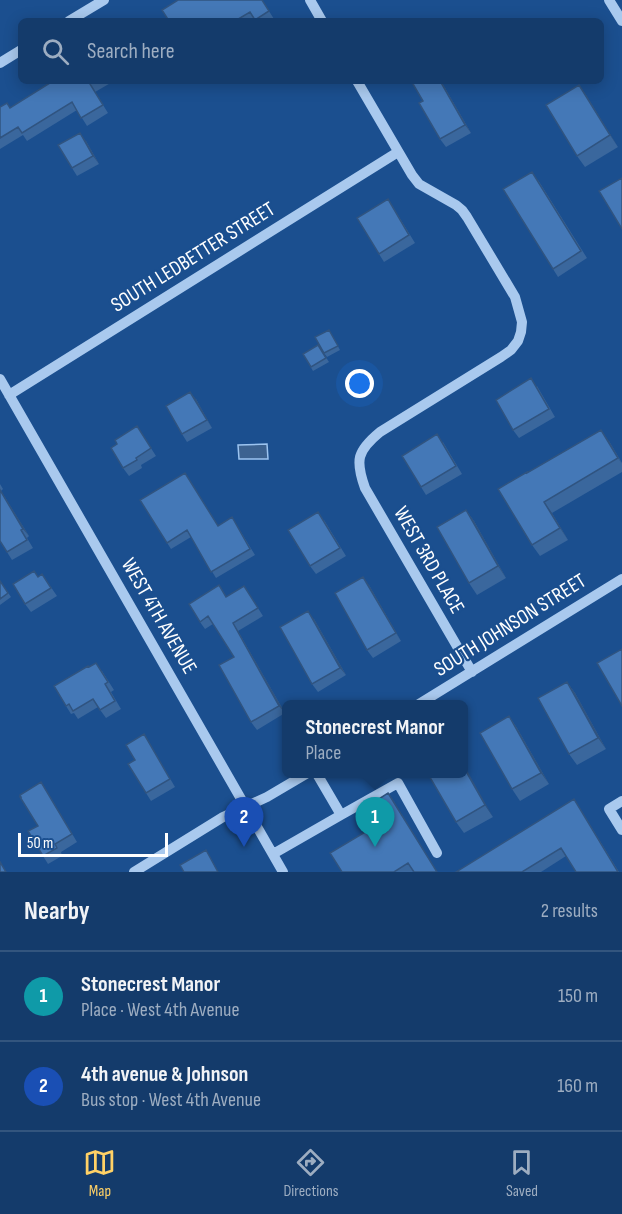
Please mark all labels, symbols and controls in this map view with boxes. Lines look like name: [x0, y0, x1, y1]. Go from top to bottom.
search box: [18, 18, 604, 84]
icon: search: [39, 35, 72, 68]
text: Search here: [87, 38, 174, 65]
street label: SOUTH LEDBETTER STREET: [106, 196, 280, 318]
your location: [345, 369, 374, 398]
street label: WEST 3RD PLACE: [388, 502, 470, 618]
street label: WEST 4TH AVENUE: [116, 554, 202, 678]
street label: SOUTH JOHNSON STREET: [429, 568, 591, 682]
popup: [282, 700, 468, 778]
text: Stonecrest Manor: [305, 714, 445, 741]
text: Place: [305, 741, 341, 765]
pin: 2: [224, 798, 264, 847]
pin: 1: [356, 798, 394, 847]
scale bar: [18, 830, 168, 858]
text: 50 m: [27, 834, 53, 853]
text: Nearby: [24, 896, 90, 927]
text: 2 results: [541, 899, 598, 923]
text: Stonecrest Manor: [81, 971, 220, 998]
text: 1: [40, 984, 47, 1008]
text: 150 m: [558, 984, 598, 1008]
text: Place · West 4th Avenue: [81, 998, 239, 1022]
text: 4th avenue & Johnson: [81, 1061, 248, 1088]
text: 2: [39, 1074, 48, 1098]
text: 160 m: [557, 1074, 598, 1098]
text: Bus stop · West 4th Avenue: [81, 1088, 261, 1112]
tab: Map: [83, 1146, 116, 1201]
tab: Directions: [283, 1146, 338, 1201]
tab: Saved: [505, 1146, 538, 1201]

